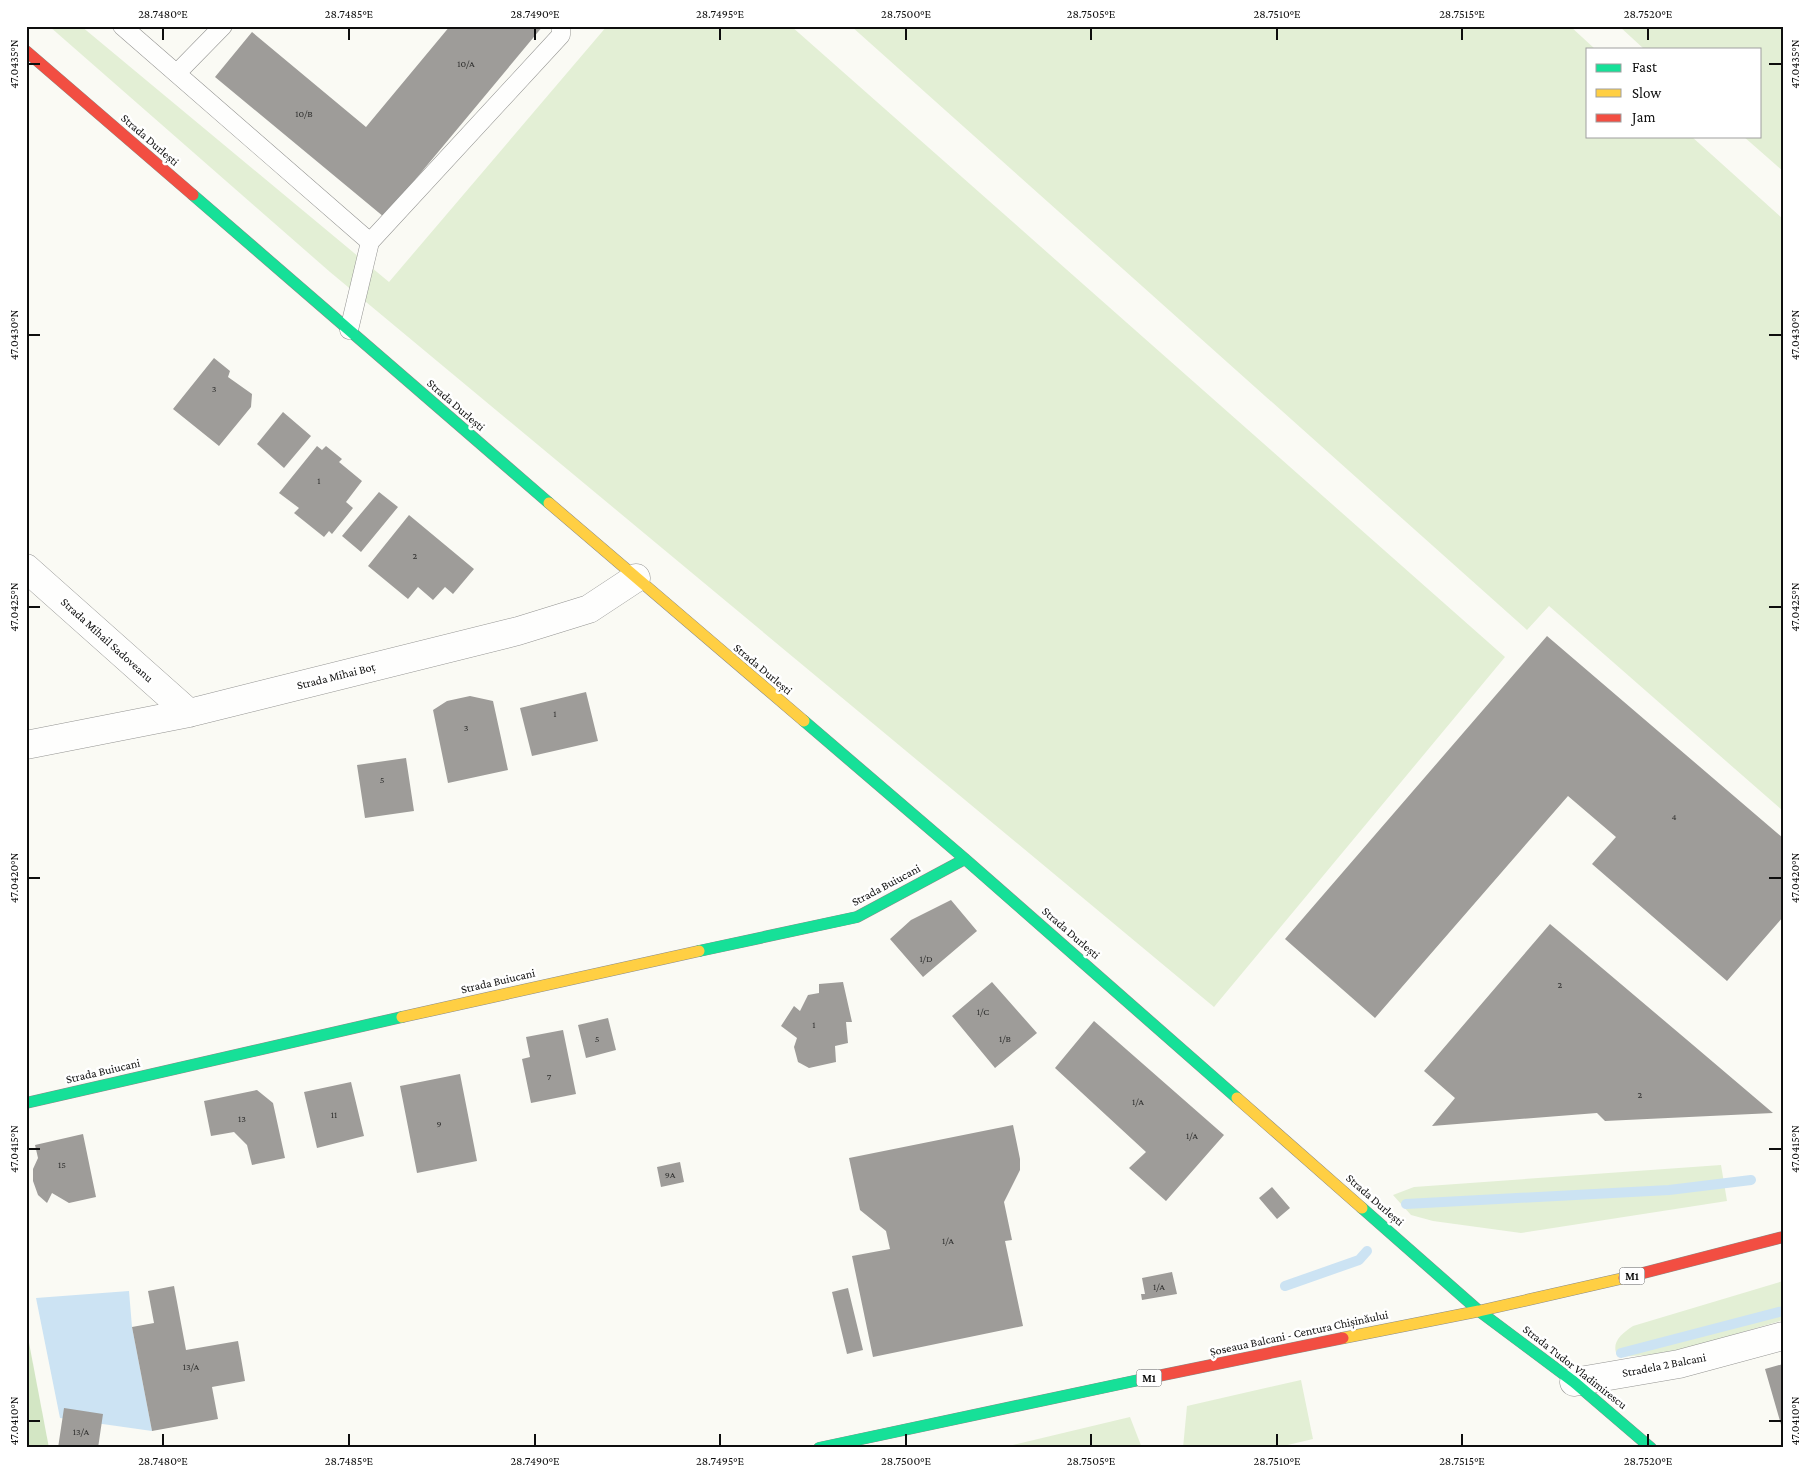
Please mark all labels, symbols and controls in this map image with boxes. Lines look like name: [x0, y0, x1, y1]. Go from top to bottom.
text: 28.7480°E: [138, 7, 188, 21]
text: 28.7485°E: [325, 7, 374, 21]
text: 28.7490°E: [510, 7, 560, 21]
text: 28.7495°E: [696, 7, 744, 21]
text: 28.7500°E: [881, 7, 931, 21]
text: 28.7505°E: [1067, 7, 1116, 21]
text: 28.7510°E: [1254, 7, 1301, 21]
text: 28.7515°E: [1439, 7, 1485, 21]
text: 28.7520°E: [1624, 7, 1673, 21]
text: 47.0435°N: [7, 39, 21, 89]
text: 47.0435°N: [1788, 39, 1802, 89]
legend: [1586, 48, 1762, 138]
house number: 10/A: [457, 58, 475, 69]
text: Fast: [1632, 59, 1658, 75]
text: Slow: [1632, 85, 1662, 101]
house number: 10/B: [295, 108, 313, 119]
text: Jam: [1630, 109, 1655, 126]
street label: Strada Durlești: [118, 111, 182, 170]
text: 47.0430°N: [7, 310, 21, 360]
text: 47.0430°N: [1788, 310, 1802, 360]
street label: Strada Durlești: [424, 376, 488, 435]
house number: 3: [212, 383, 217, 394]
house number: 1: [317, 475, 321, 486]
house number: 2: [413, 550, 418, 561]
text: 47.0425°N: [7, 582, 21, 632]
text: 47.0425°N: [1788, 582, 1802, 632]
street label: Strada Mihail Sadoveanu: [58, 595, 157, 686]
street label: Strada Durlești: [730, 640, 795, 698]
street label: Strada Mihai Boț: [295, 659, 378, 693]
house number: 1: [553, 708, 557, 719]
house number: 3: [464, 722, 469, 733]
house number: 5: [380, 774, 385, 785]
house number: 4: [1671, 811, 1677, 822]
text: 47.0420°N: [7, 853, 21, 903]
text: 47.0420°N: [1788, 853, 1802, 903]
street label: Strada Buiucani: [849, 861, 923, 909]
street label: Strada Durlești: [1039, 904, 1103, 963]
house number: 1/D: [919, 953, 933, 964]
street label: Strada Buiucani: [459, 966, 537, 996]
house number: 2: [1558, 979, 1563, 990]
house number: 1/C: [977, 1006, 989, 1017]
house number: 1: [812, 1019, 816, 1030]
house number: 5: [595, 1033, 600, 1044]
house number: 1/B: [999, 1033, 1012, 1044]
street label: Strada Buiucani: [64, 1056, 142, 1086]
house number: 7: [547, 1071, 552, 1082]
house number: 2: [1638, 1089, 1643, 1100]
house number: 1/A: [1132, 1096, 1144, 1107]
house number: 11: [331, 1109, 337, 1120]
house number: 13: [238, 1113, 246, 1124]
house number: 9: [436, 1118, 442, 1129]
text: 47.0415°N: [7, 1125, 21, 1173]
text: 47.0415°N: [1788, 1125, 1802, 1173]
house number: 1/A: [1186, 1130, 1198, 1141]
house number: 15: [58, 1159, 66, 1170]
house number: 9A: [665, 1169, 676, 1180]
street label: Strada Durlești: [1343, 1171, 1407, 1230]
house number: 1/A: [942, 1235, 954, 1246]
road number: M1: [1620, 1268, 1644, 1284]
house number: 1/A: [1153, 1281, 1165, 1292]
street label: Șoseaua Balcani - Centura Chișinăului: [1209, 1307, 1390, 1360]
street label: Strada Tudor Vladimirescu: [1520, 1322, 1630, 1412]
street label: Stradela 2 Balcani: [1621, 1350, 1707, 1380]
house number: 13/A: [183, 1361, 200, 1372]
road number: M1: [1136, 1370, 1162, 1386]
text: 47.0410°N: [7, 1396, 21, 1446]
text: 47.0410°N: [1788, 1396, 1802, 1446]
house number: 13/A: [73, 1426, 90, 1437]
text: 28.7480°E: [138, 1454, 188, 1468]
text: 28.7485°E: [325, 1454, 374, 1468]
text: 28.7490°E: [510, 1454, 560, 1468]
text: 28.7495°E: [696, 1454, 744, 1468]
text: 28.7500°E: [881, 1454, 931, 1468]
text: 28.7505°E: [1067, 1454, 1116, 1468]
text: 28.7510°E: [1254, 1454, 1301, 1468]
text: 28.7515°E: [1439, 1454, 1485, 1468]
text: 28.7520°E: [1624, 1454, 1673, 1468]

